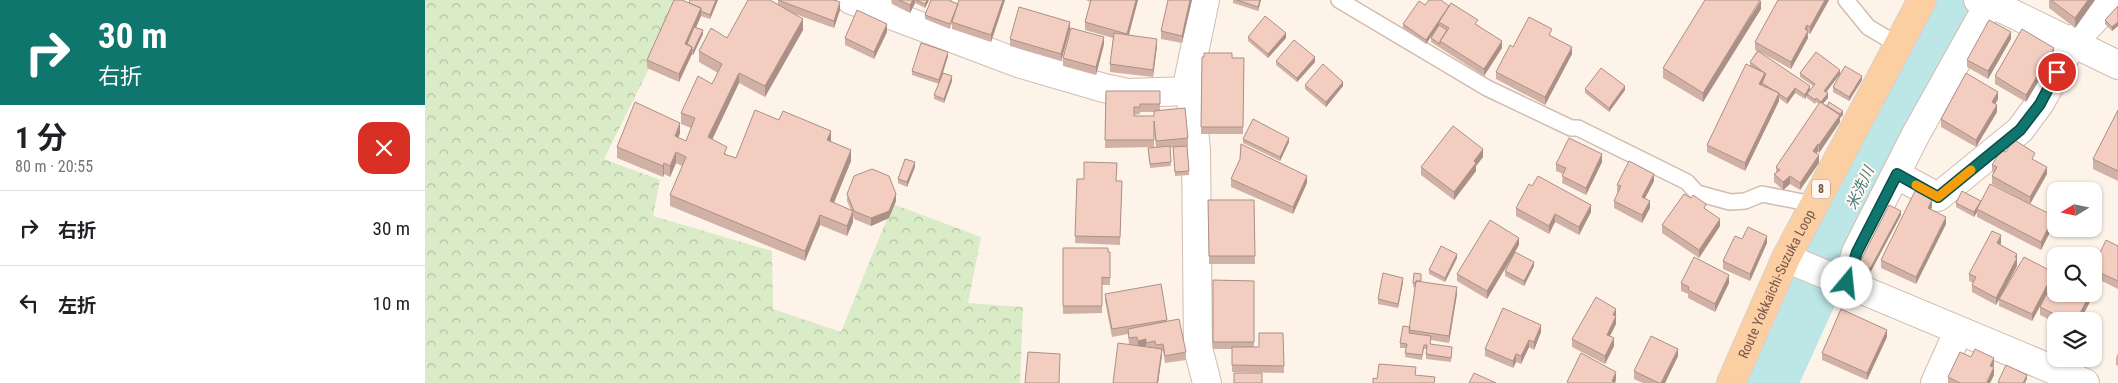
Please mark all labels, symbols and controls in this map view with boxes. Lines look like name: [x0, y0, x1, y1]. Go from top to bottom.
text: 30 m: [98, 16, 167, 57]
icon: right: [15, 20, 80, 85]
pin: [2036, 51, 2078, 93]
icon: arrive: [2043, 58, 2071, 86]
text: 右折: [98, 64, 142, 89]
text: 1 分: [15, 120, 67, 155]
button: close: [358, 122, 410, 174]
text: 80 m · 20:55: [15, 157, 93, 176]
water label: 米洗川: [1842, 162, 1879, 212]
road number: 8: [1812, 180, 1830, 198]
north arrow: [2047, 182, 2103, 238]
map controls: [2047, 182, 2102, 367]
street label: Route Yokkaichi-Suzuka Loop: [1735, 207, 1818, 361]
icon: right: [15, 214, 43, 242]
text: 30 m: [373, 217, 410, 240]
text: 右折: [58, 219, 96, 242]
button: search: [2047, 247, 2102, 302]
position arrow: [1820, 256, 1872, 308]
icon: left: [15, 289, 43, 317]
text: 10 m: [373, 292, 410, 315]
text: 左折: [58, 294, 96, 317]
button: layers: [2047, 312, 2102, 367]

